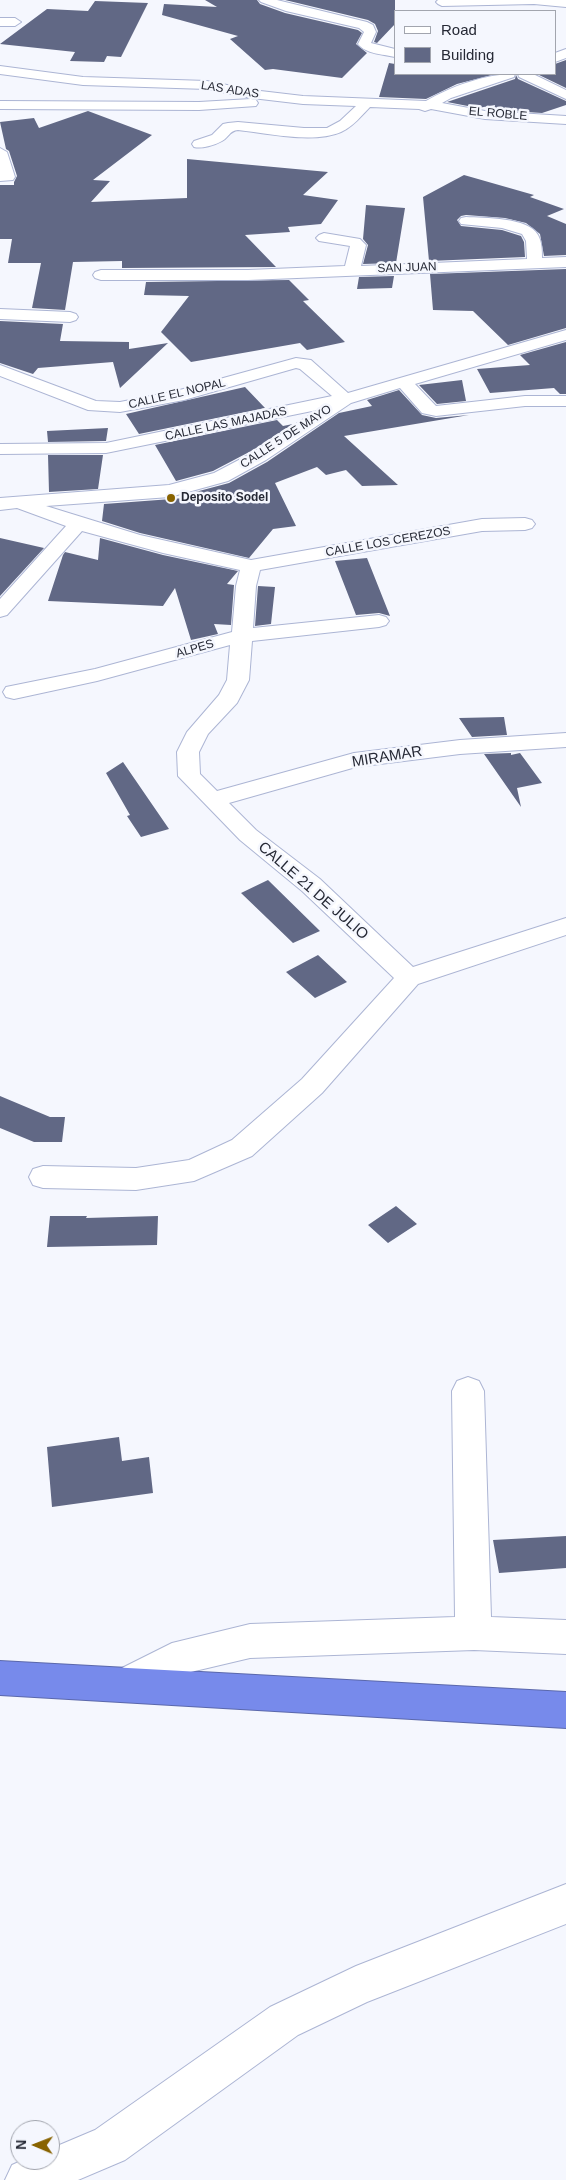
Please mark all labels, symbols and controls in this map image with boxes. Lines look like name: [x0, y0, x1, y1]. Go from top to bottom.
legend: [394, 10, 556, 75]
text: Road: [441, 21, 477, 38]
text: Building: [441, 46, 494, 63]
street label: LAS ADAS: [200, 78, 260, 102]
street label: EL ROBLE: [468, 104, 528, 124]
street label: SAN JUAN: [377, 260, 437, 276]
street label: CALLE EL NOPAL: [127, 376, 227, 412]
street label: CALLE 5 DE MAYO: [238, 402, 334, 472]
street label: CALLE LAS MAJADAS: [164, 404, 288, 444]
place label: Deposito Sodel: [181, 491, 268, 505]
marker: Deposito Sodel: [165, 492, 177, 504]
street label: CALLE LOS CEREZOS: [324, 524, 452, 560]
street label: ALPES: [174, 637, 216, 661]
street label: MIRAMAR: [351, 743, 423, 771]
street label: CALLE 21 DE JULIO: [254, 838, 372, 944]
north arrow: [10, 2120, 60, 2170]
text: N: [13, 2140, 29, 2150]

